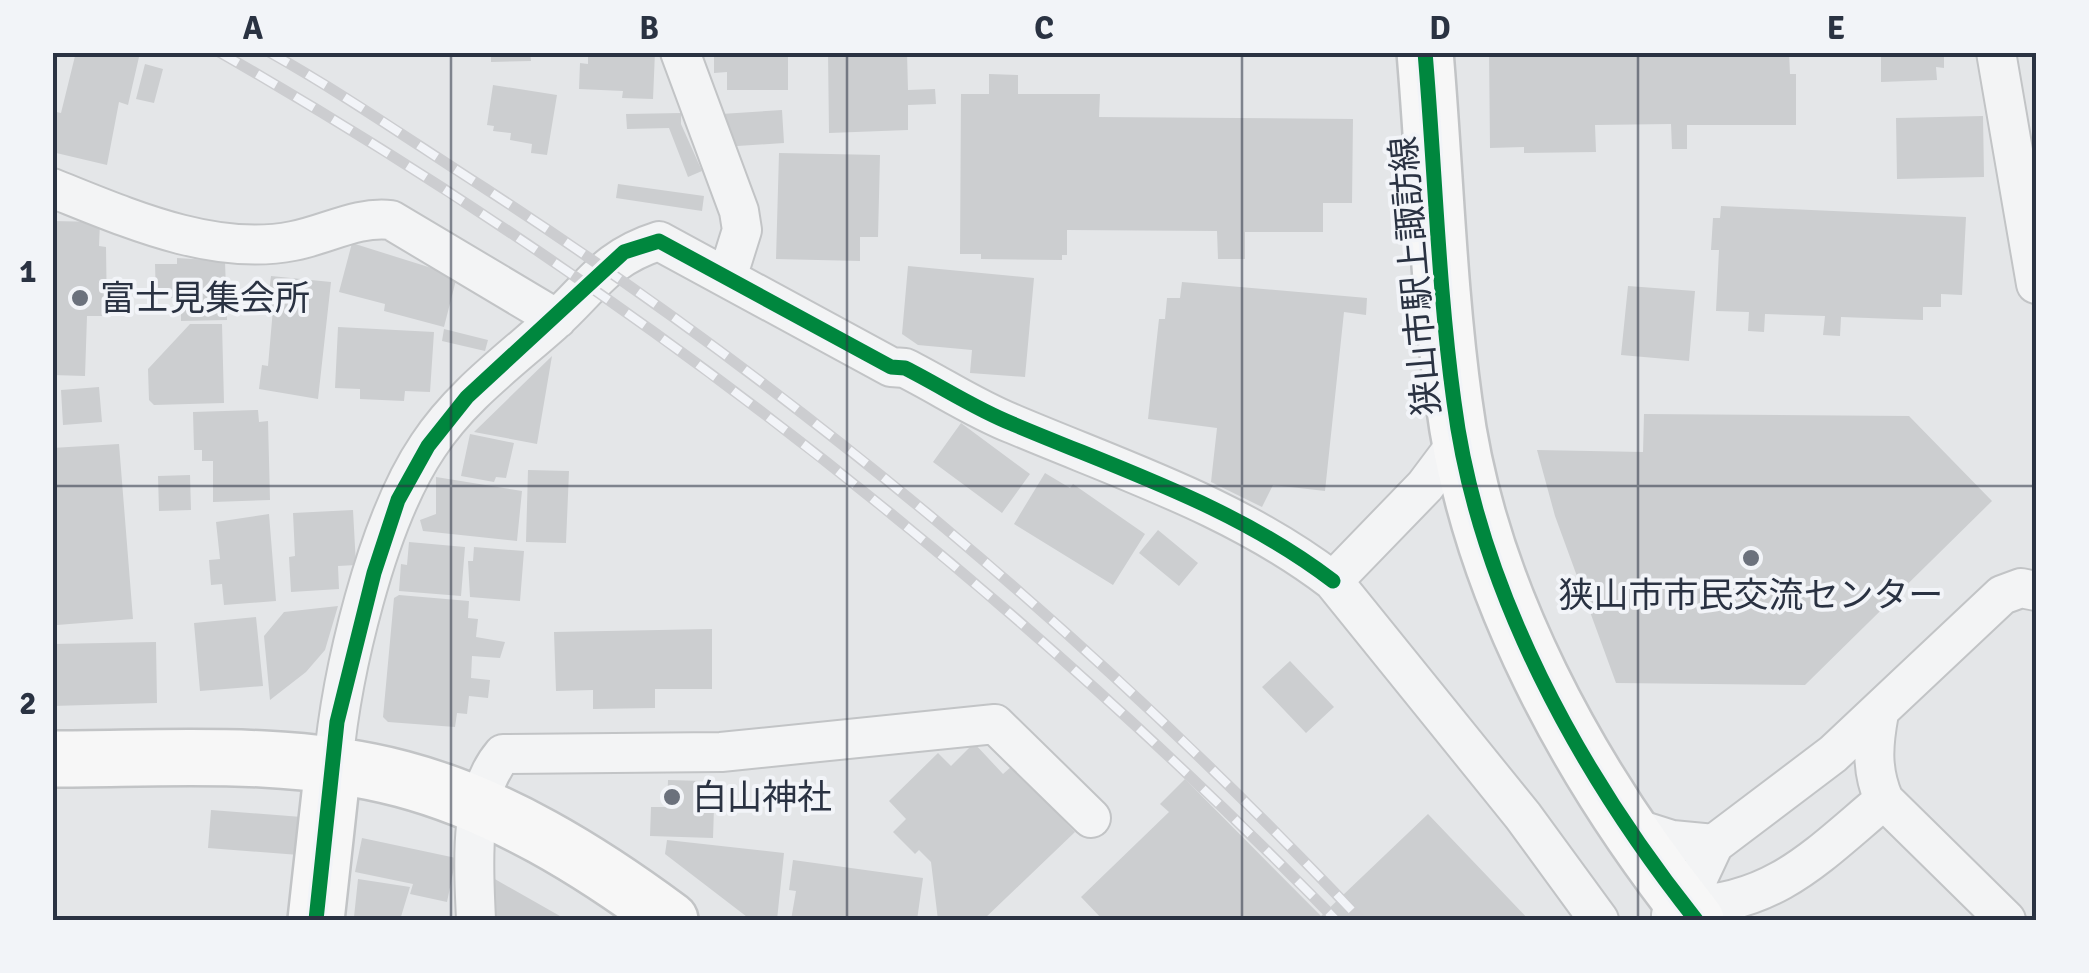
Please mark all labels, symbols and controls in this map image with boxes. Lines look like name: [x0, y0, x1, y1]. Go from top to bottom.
text: A: [243, 9, 264, 48]
text: B: [639, 9, 659, 48]
text: C: [1034, 9, 1054, 48]
text: D: [1429, 9, 1451, 48]
text: E: [1827, 9, 1845, 48]
street label: 狭山市駅上諏訪線: [1382, 135, 1449, 417]
text: 1: [19, 252, 37, 291]
place label: 富士見集会所: [100, 277, 310, 320]
marker: 富士見集会所: [69, 287, 91, 309]
marker: 狭山市市民交流センター: [1740, 547, 1762, 569]
place label: 狭山市市民交流センター: [1558, 574, 1944, 617]
text: 2: [19, 684, 37, 723]
place label: 白山神社: [692, 776, 832, 819]
marker: 白山神社: [661, 786, 683, 808]

